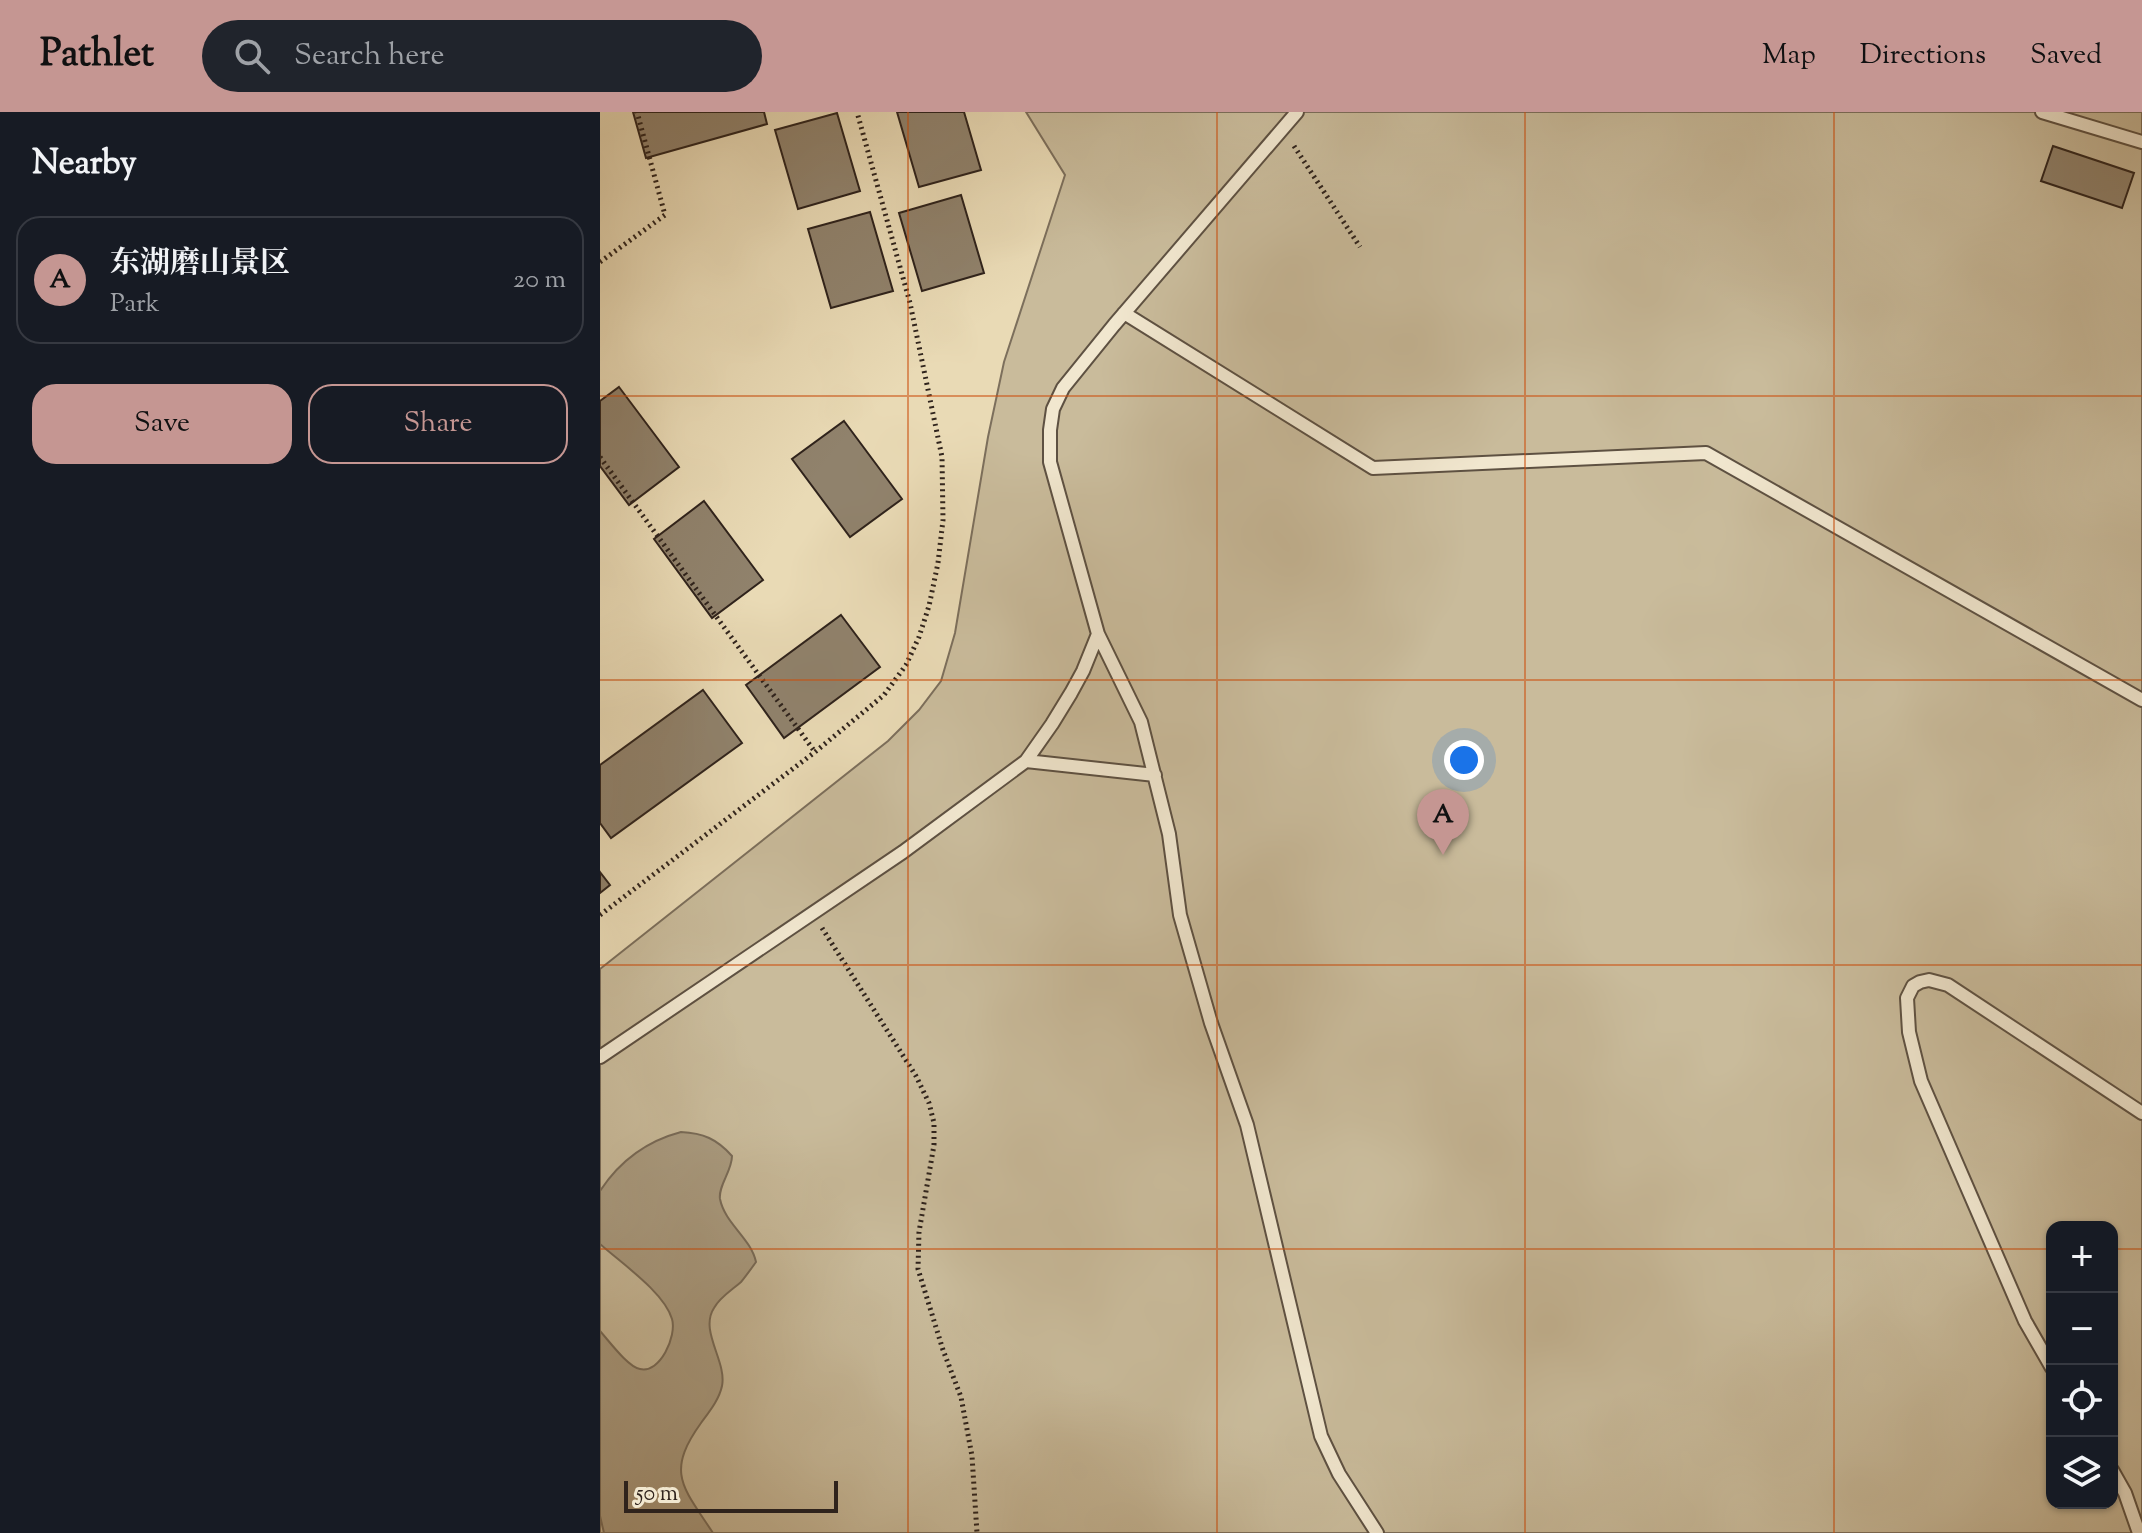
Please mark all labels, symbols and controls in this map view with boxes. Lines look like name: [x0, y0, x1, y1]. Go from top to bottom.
search box: [202, 20, 762, 92]
text: Pathlet: [40, 29, 154, 83]
icon: search: [230, 34, 274, 78]
text: Search here: [294, 35, 445, 78]
text: Map: [1762, 36, 1816, 76]
text: Directions: [1860, 36, 1986, 76]
text: Saved: [2030, 36, 2102, 76]
text: Nearby: [32, 140, 137, 189]
text: 东湖磨山景区: [110, 243, 290, 286]
text: A: [49, 262, 71, 299]
text: 20 m: [513, 262, 566, 299]
text: Park: [110, 286, 160, 323]
button: Save: [32, 384, 292, 464]
button: Share: [308, 384, 568, 464]
your location: [1444, 740, 1484, 780]
pin: A: [1417, 789, 1469, 855]
map controls: [2046, 1221, 2118, 1509]
button: +: [2046, 1221, 2118, 1293]
button: −: [2046, 1293, 2118, 1365]
button: locate: [2046, 1365, 2118, 1437]
button: layers: [2046, 1437, 2118, 1509]
scale bar: [624, 1477, 838, 1513]
text: 50 m: [636, 1479, 678, 1511]

